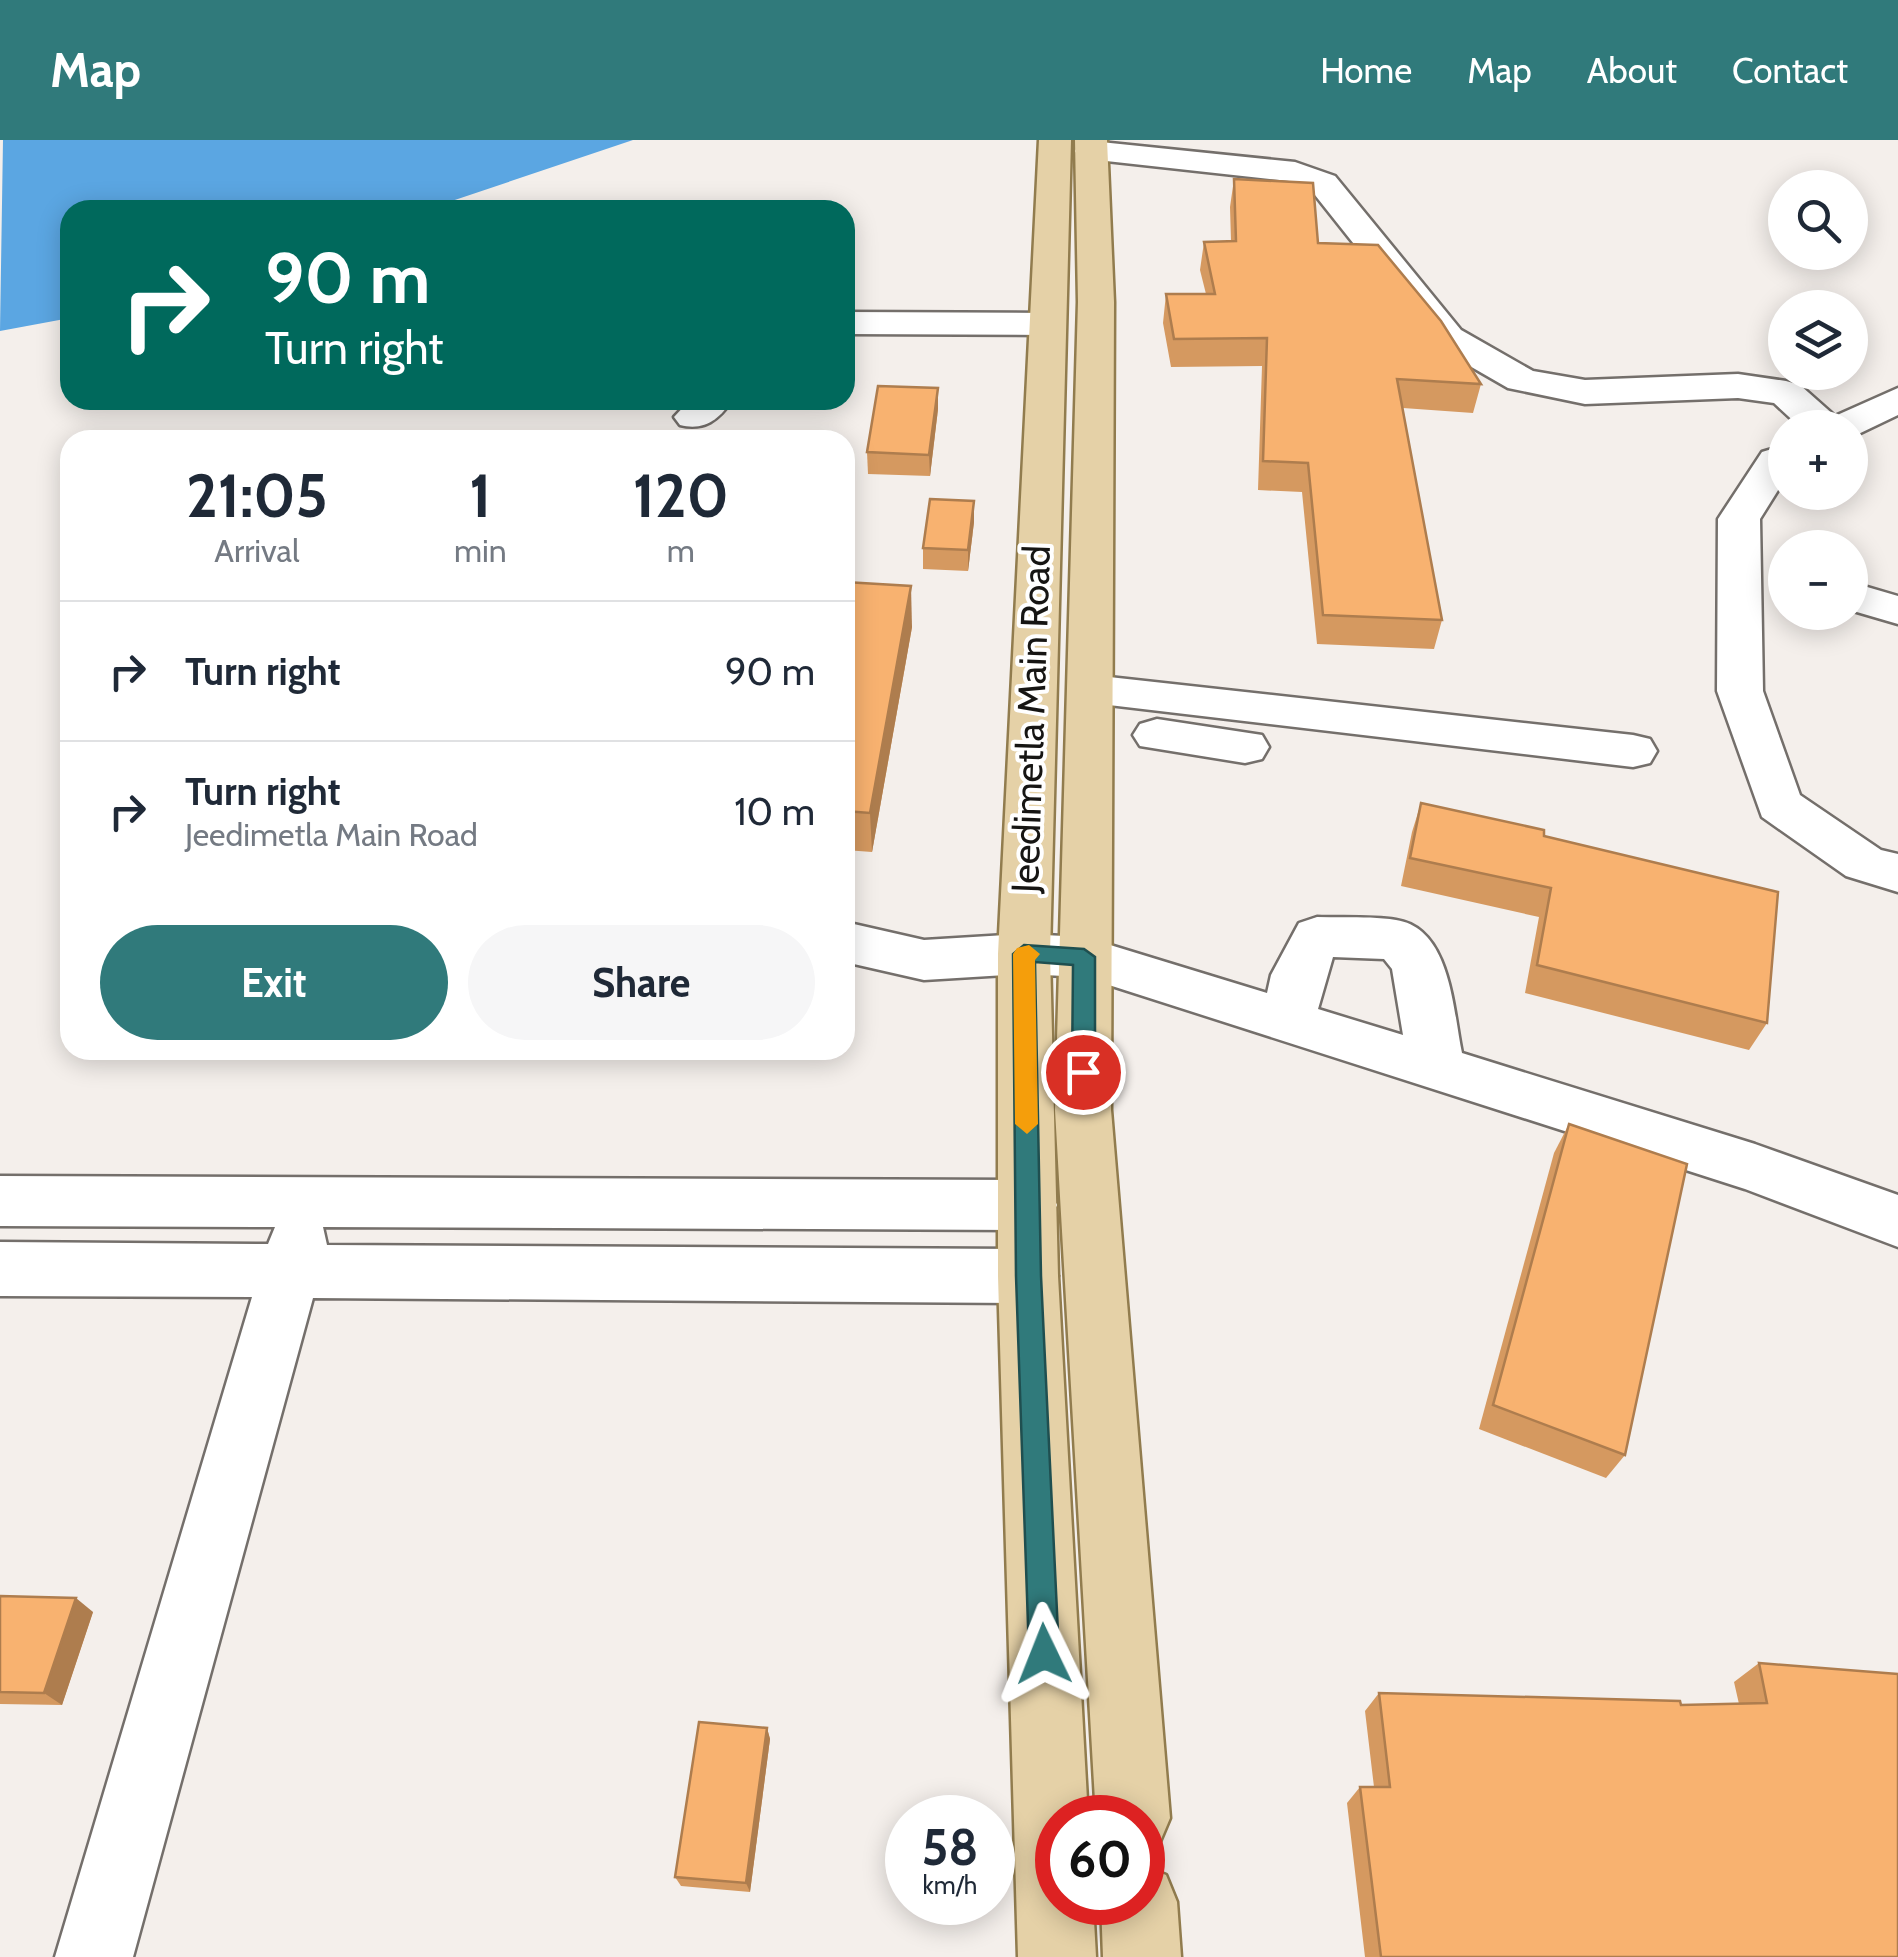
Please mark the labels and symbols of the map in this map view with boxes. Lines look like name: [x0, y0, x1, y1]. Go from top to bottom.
street label: Jeedimetla Main Road: [1001, 544, 1060, 895]
pin: [1041, 1030, 1126, 1115]
position arrow: [992, 1602, 1096, 1706]
speed limit sign: 60: [1035, 1795, 1165, 1925]

